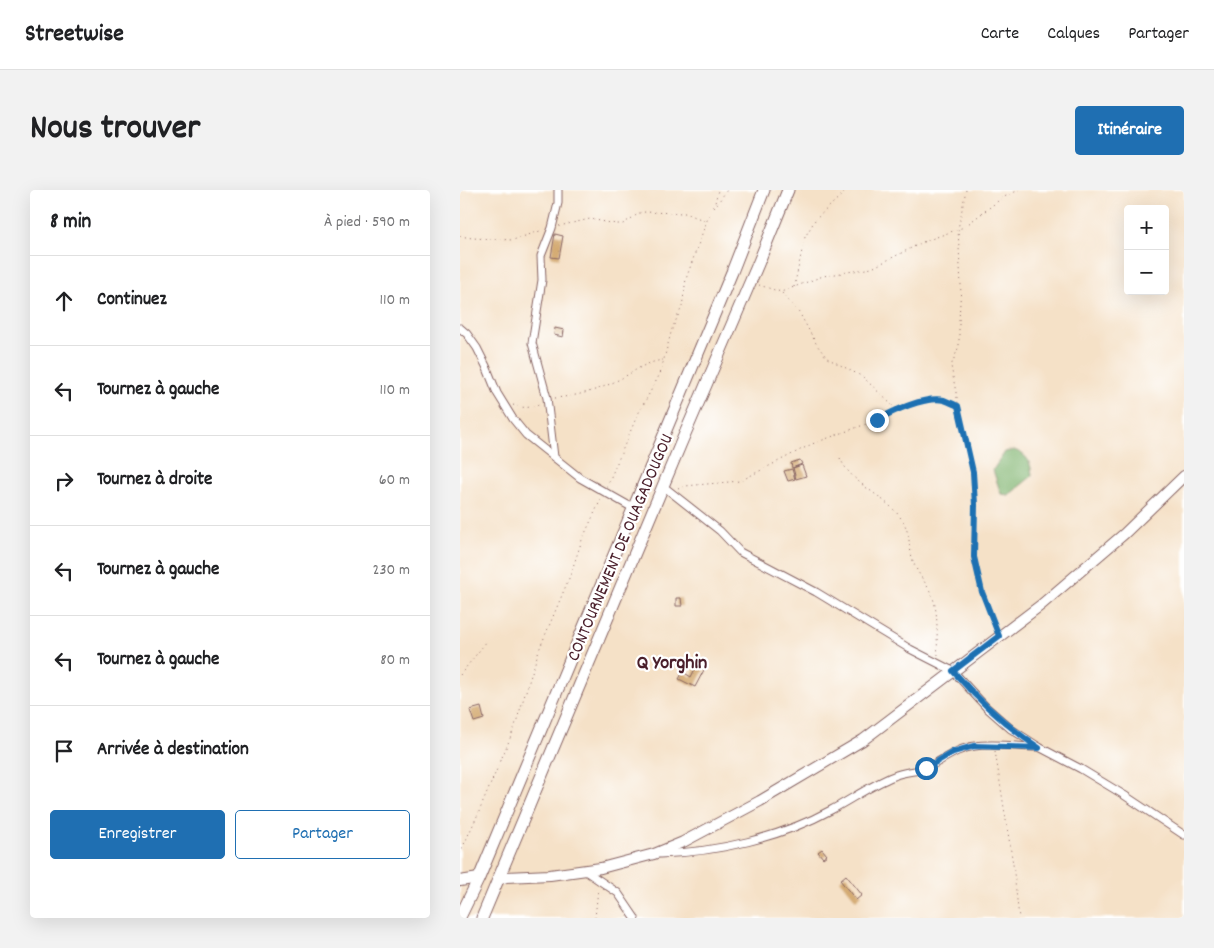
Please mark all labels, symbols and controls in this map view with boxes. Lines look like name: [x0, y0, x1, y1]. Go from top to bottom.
text: Streetwise: [25, 18, 124, 52]
text: Carte: [981, 22, 1019, 47]
text: Calques: [1047, 22, 1100, 47]
text: Partager: [1128, 22, 1189, 47]
text: Nous trouver: [30, 105, 200, 155]
button: Itinéraire: [1075, 106, 1184, 155]
map controls: [1124, 205, 1169, 295]
button: +: [1124, 205, 1169, 250]
text: 8 min: [50, 208, 91, 238]
text: À pied · 590 m: [324, 211, 410, 234]
button: −: [1124, 250, 1169, 295]
icon: ahead: [50, 287, 78, 315]
text: Continuez: [97, 287, 167, 314]
text: 110 m: [380, 289, 410, 312]
icon: left: [50, 377, 78, 405]
text: Tournez à gauche: [97, 377, 219, 404]
text: 110 m: [380, 379, 410, 402]
route end: [866, 409, 889, 432]
street label: CONTOURNEMENT DE OUAGADOUGOU: [562, 430, 681, 666]
icon: right: [50, 467, 78, 495]
text: Tournez à droite: [97, 467, 212, 494]
text: 60 m: [379, 469, 410, 492]
icon: left: [50, 557, 78, 585]
text: Tournez à gauche: [97, 557, 219, 584]
text: 230 m: [373, 559, 410, 582]
icon: left: [50, 647, 78, 675]
text: Tournez à gauche: [97, 647, 219, 674]
text: 80 m: [380, 649, 410, 672]
district label: Q Yorghin: [637, 650, 707, 678]
icon: arrive: [50, 737, 78, 765]
text: Arrivée à destination: [97, 737, 249, 764]
route start: [915, 757, 938, 780]
button: Enregistrer: [50, 810, 225, 859]
button: Partager: [235, 810, 410, 859]

